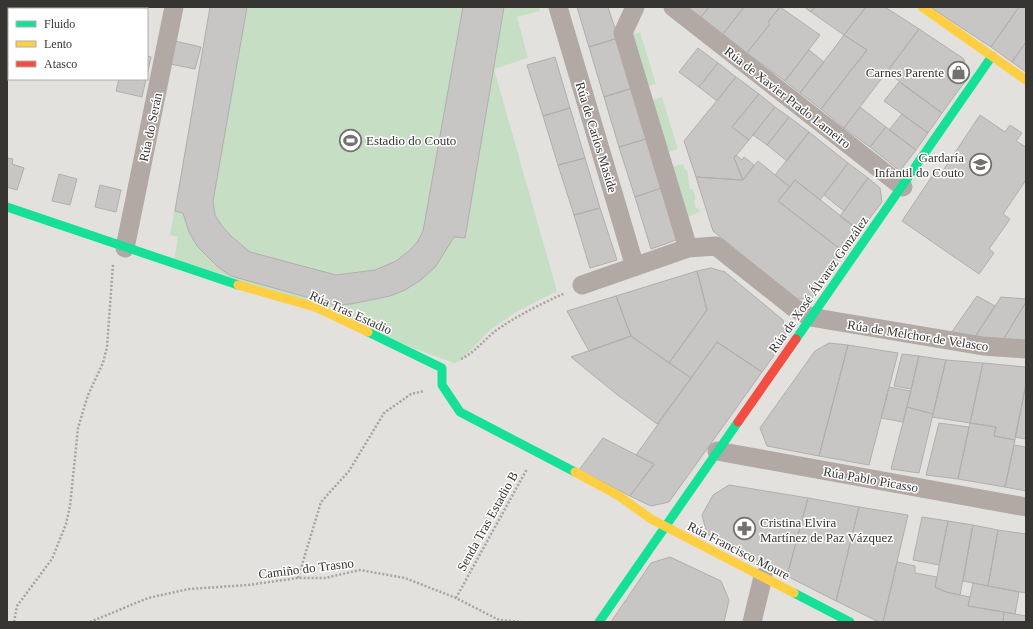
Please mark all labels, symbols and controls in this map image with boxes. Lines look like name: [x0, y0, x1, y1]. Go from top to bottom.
legend: [8, 8, 148, 80]
text: Fluido: [44, 17, 75, 31]
text: Lento: [44, 37, 72, 51]
street label: Rúa de Xavier Prado Lameiro: [722, 43, 854, 151]
text: Atasco: [44, 57, 77, 71]
shop icon: Carnes Parente: [946, 59, 972, 85]
place label: Carnes Parente: [866, 65, 944, 80]
street label: Rúa de Carlos Maside: [573, 80, 621, 195]
street label: Rúa do Serán: [136, 91, 165, 163]
sports icon: Estadio do Couto: [337, 127, 363, 153]
place label: Estadio do Couto: [366, 133, 456, 148]
place label: Gardaría Infantil do Couto: [874, 150, 964, 180]
school or university icon: Gardaría Infantil do Couto: [967, 151, 993, 177]
street label: Rúa de Xosé Álvarez González: [765, 213, 871, 355]
street label: Rúa Tras Estadio: [307, 288, 394, 337]
street label: Rúa de Melchor de Velasco: [846, 317, 990, 354]
street label: Rúa Pablo Picasso: [822, 464, 920, 495]
street label: Senda Tras Estadio B: [454, 469, 521, 574]
place label: Cristina Elvira Martínez de Paz Vázquez: [760, 515, 893, 545]
pharmacy icon: Cristina Elvira Martínez de Paz Vázquez: [732, 516, 758, 542]
street label: Rúa Francisco Moure: [685, 518, 793, 583]
street label: Camiño do Trasno: [257, 555, 355, 582]

